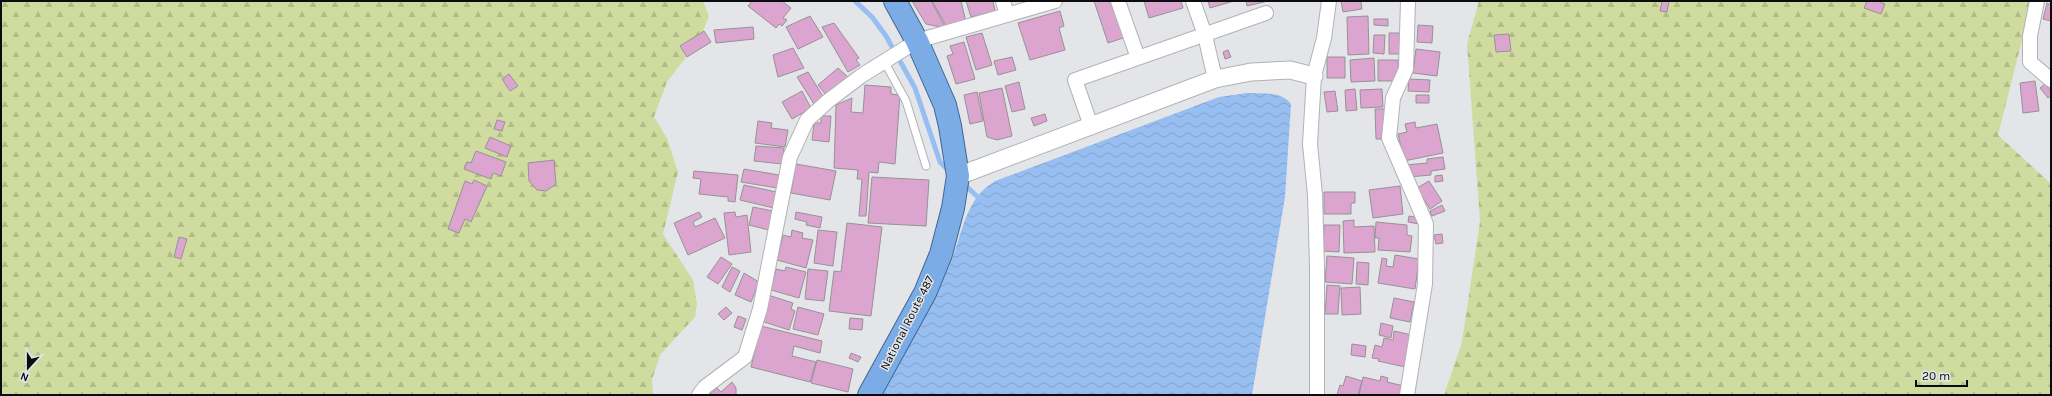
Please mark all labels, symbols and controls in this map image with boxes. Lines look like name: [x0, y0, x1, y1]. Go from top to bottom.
street label: National Route 487: [877, 273, 937, 372]
north arrow: [8, 348, 48, 388]
scale bar: [1916, 362, 1967, 388]
text: N: [19, 369, 31, 384]
text: 20 m: [1922, 369, 1950, 383]

